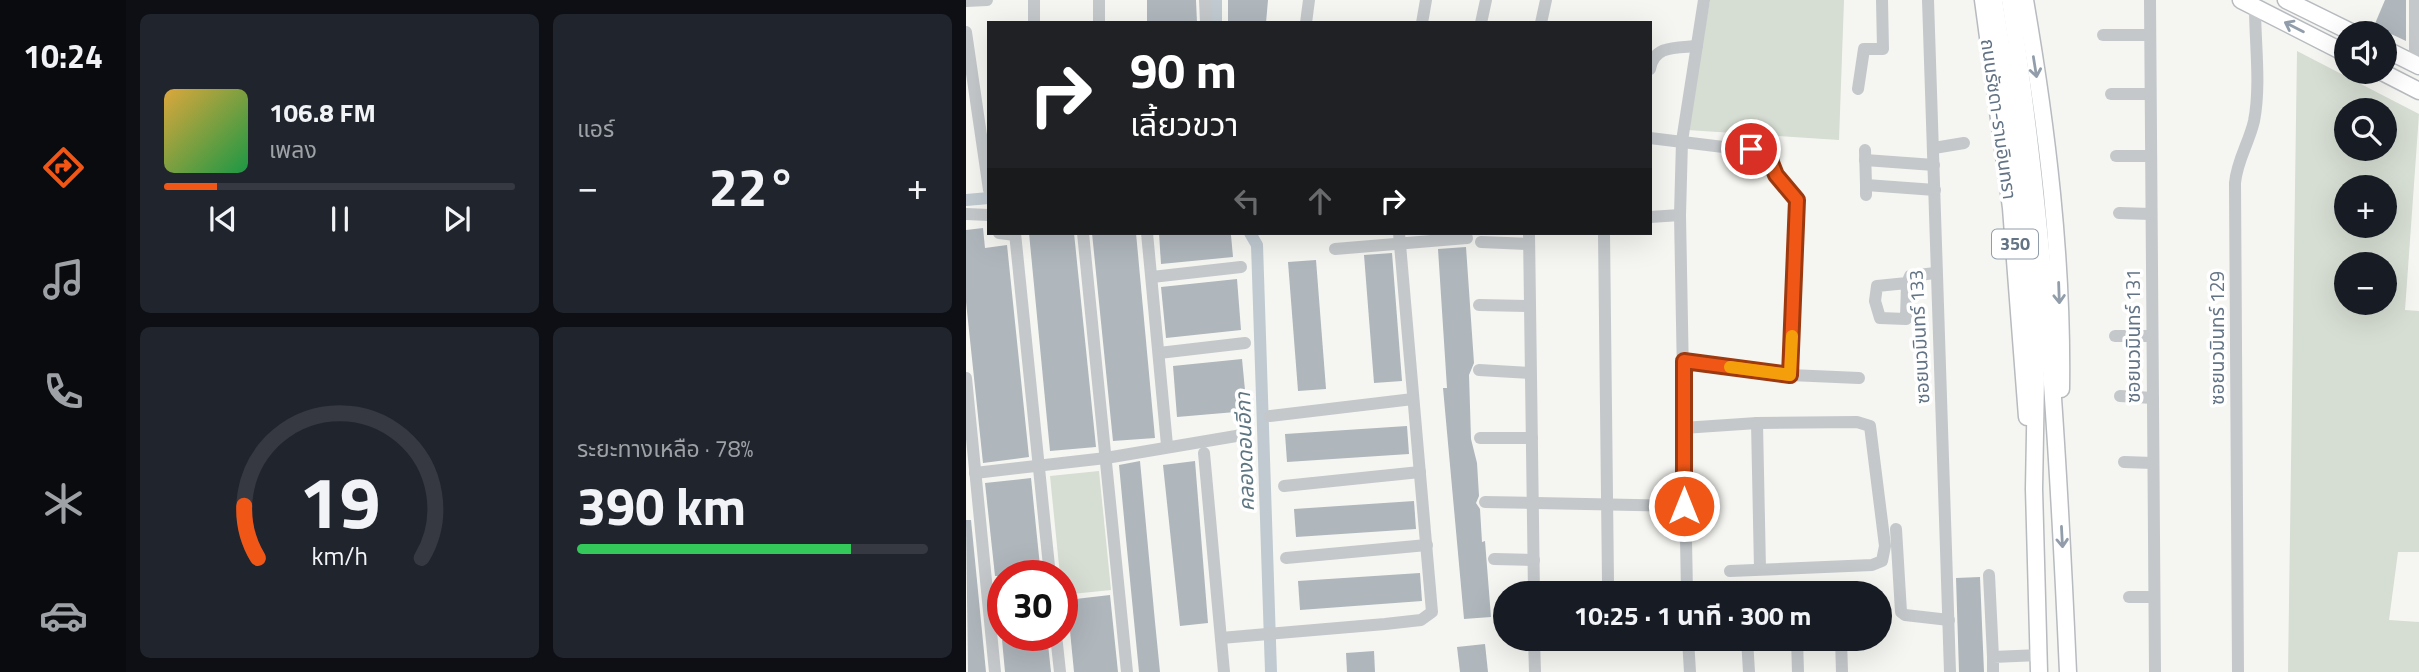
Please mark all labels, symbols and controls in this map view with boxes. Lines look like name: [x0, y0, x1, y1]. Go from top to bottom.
one-way arrow: [2284, 19, 2305, 33]
map controls: [2334, 21, 2397, 315]
button: sound: [2334, 21, 2397, 84]
text: 10:24: [23, 32, 103, 80]
text: 90 m: [1130, 32, 1237, 107]
street label: ถนนรัชดา-รามอินทรา: [1974, 37, 2025, 201]
icon: right: [1015, 49, 1106, 140]
one-way arrow: [2029, 56, 2042, 78]
text: 106.8 FM: [269, 93, 376, 132]
button: search: [2334, 98, 2397, 161]
text: เลี้ยวขวา: [1130, 100, 1238, 148]
text: แอร์: [577, 111, 614, 146]
pin: [1721, 119, 1781, 179]
icon: arrive: [1732, 130, 1770, 168]
text: เพลง: [269, 132, 317, 167]
icon: directions: [39, 143, 88, 192]
text: 22°: [709, 147, 796, 226]
text: −: [577, 157, 598, 215]
text: +: [907, 157, 928, 215]
button: +: [2334, 175, 2397, 238]
icon: left: [1228, 182, 1266, 220]
icon: ahead: [1301, 182, 1339, 220]
icon: right: [1374, 182, 1412, 220]
icon: previous: [204, 200, 242, 238]
icon: pause: [321, 200, 359, 238]
icon: next: [438, 200, 476, 238]
road number: 350: [1992, 230, 2038, 258]
button: −: [2334, 252, 2397, 315]
icon: music: [39, 255, 88, 304]
street label: ซอยนวมินทร์ 133: [1901, 269, 1936, 405]
street label: ซอยนวมินทร์ 131: [2118, 269, 2147, 403]
street label: ซอยนวมินทร์ 129: [2202, 271, 2231, 405]
one-way arrow: [2053, 282, 2066, 305]
icon: phone: [39, 367, 88, 416]
water label: คลองดอนอีกา: [1226, 390, 1262, 512]
text: ระยะทางเหลือ · 78%: [577, 431, 754, 466]
text: 19: [299, 447, 380, 557]
text: 390 km: [577, 466, 746, 545]
position arrow: [1647, 469, 1721, 543]
icon: climate: [39, 479, 88, 528]
one-way arrow: [2056, 525, 2069, 548]
text: km/h: [311, 537, 368, 575]
speed limit sign: 30: [987, 560, 1078, 651]
icon: car: [39, 591, 88, 640]
text: 10:25 · 1 นาที · 300 m: [1574, 596, 1811, 635]

